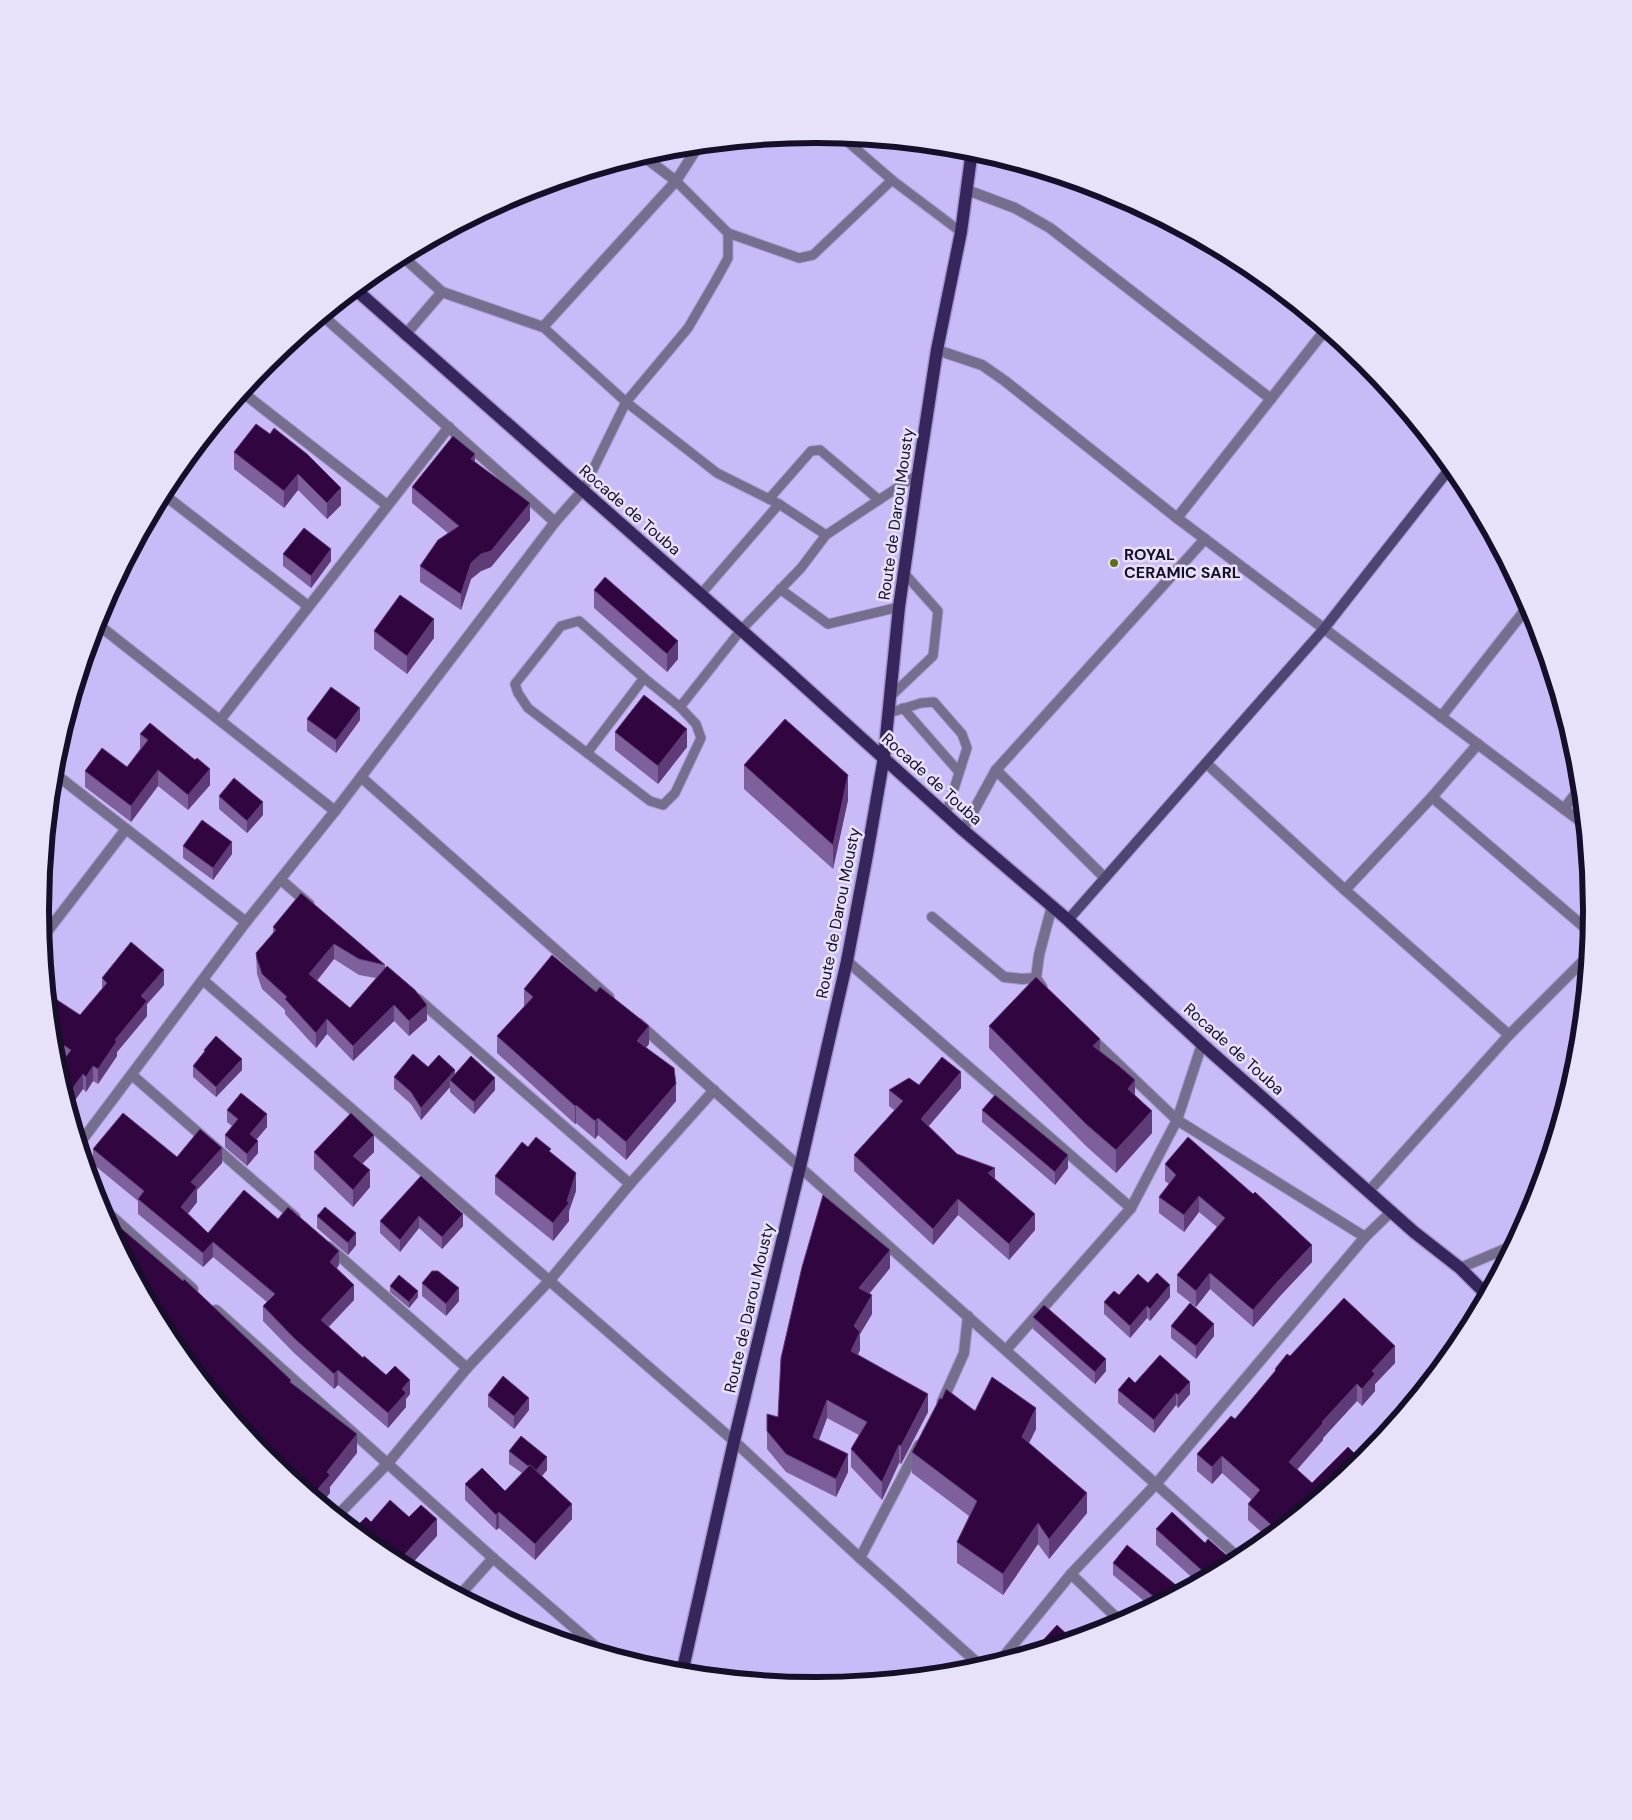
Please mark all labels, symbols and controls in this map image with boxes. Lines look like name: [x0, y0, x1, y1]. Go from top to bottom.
street label: Route de Darou Mousty: [874, 426, 918, 601]
street label: Rocade de Touba: [575, 460, 685, 560]
place label: ROYAL CERAMIC SARL: [1124, 544, 1241, 583]
marker: ROYAL CERAMIC SARL: [1108, 557, 1120, 569]
street label: Rocade de Touba: [877, 728, 987, 830]
street label: Route de Darou Mousty: [811, 826, 865, 1000]
street label: Rocade de Touba: [1179, 998, 1289, 1100]
street label: Route de Darou Mousty: [719, 1221, 779, 1395]

